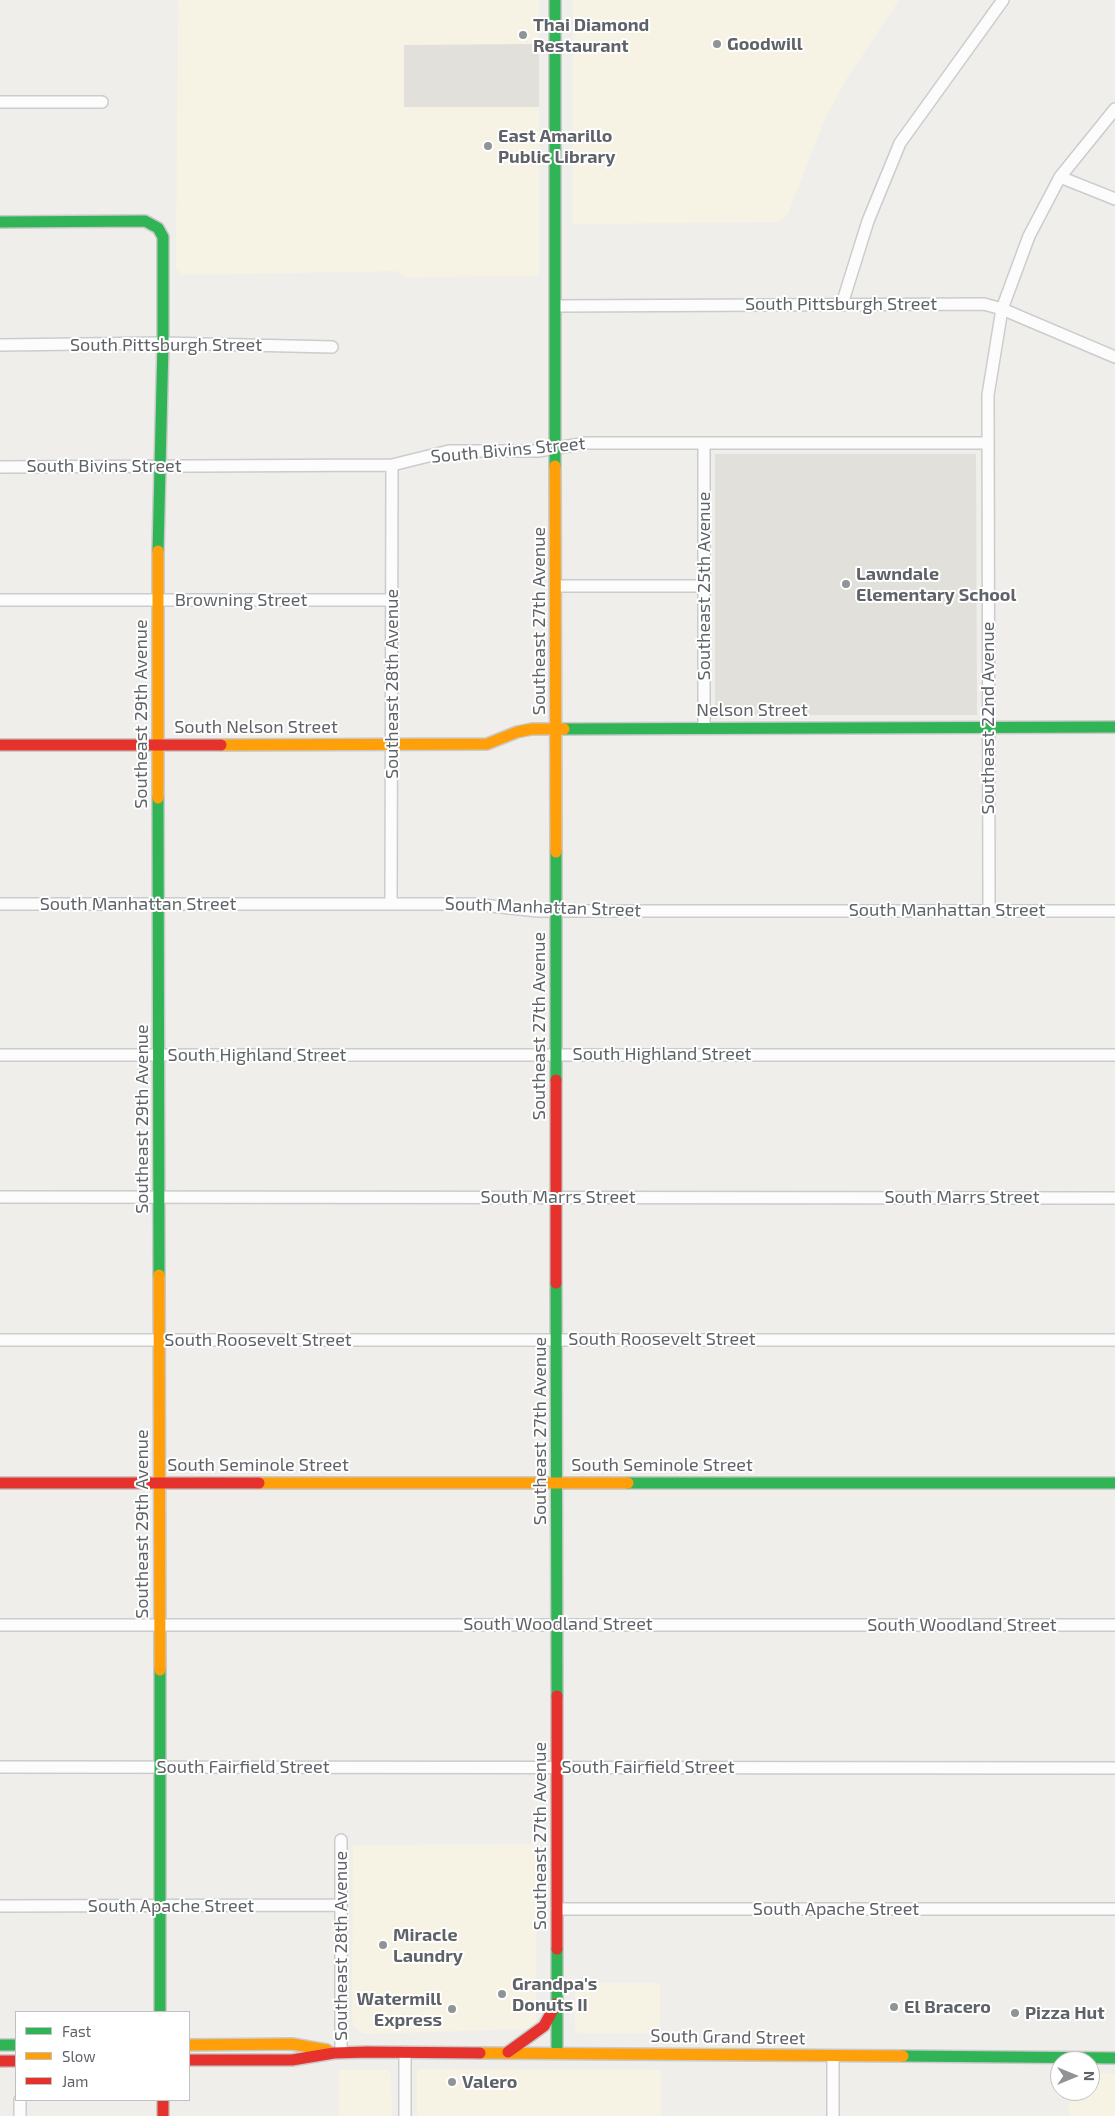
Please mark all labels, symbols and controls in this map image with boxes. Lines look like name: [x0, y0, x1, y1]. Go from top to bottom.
place label: Thai Diamond Restaurant: [533, 14, 649, 56]
marker: Thai Diamond Restaurant: [517, 29, 529, 41]
place label: Goodwill: [727, 33, 803, 55]
marker: Goodwill: [711, 38, 723, 50]
place label: East Amarillo Public Library: [498, 125, 615, 168]
marker: East Amarillo Public Library: [482, 140, 494, 152]
street label: South Pittsburgh Street: [745, 293, 937, 315]
street label: South Pittsburgh Street: [70, 334, 262, 356]
street label: South Bivins Street: [430, 432, 586, 468]
street label: South Bivins Street: [26, 455, 182, 477]
street label: Southeast 25th Avenue: [693, 492, 715, 680]
street label: Southeast 27th Avenue: [528, 527, 550, 715]
place label: Lawndale Elementary School: [856, 563, 1016, 606]
marker: Lawndale Elementary School: [840, 578, 852, 590]
street label: Browning Street: [175, 589, 307, 611]
street label: Southeast 28th Avenue: [381, 589, 403, 779]
street label: Southeast 29th Avenue: [130, 619, 152, 809]
street label: Southeast 22nd Avenue: [977, 622, 999, 814]
street label: Nelson Street: [696, 699, 808, 721]
street label: South Nelson Street: [174, 716, 338, 738]
street label: South Manhattan Street: [40, 893, 236, 915]
street label: South Manhattan Street: [444, 893, 642, 921]
street label: South Manhattan Street: [849, 899, 1045, 921]
street label: Southeast 27th Avenue: [528, 932, 550, 1120]
street label: Southeast 29th Avenue: [131, 1024, 153, 1214]
street label: South Highland Street: [573, 1043, 751, 1065]
street label: South Highland Street: [168, 1044, 346, 1066]
street label: South Marrs Street: [480, 1186, 636, 1208]
street label: South Marrs Street: [884, 1186, 1040, 1208]
street label: South Roosevelt Street: [568, 1328, 756, 1350]
street label: South Roosevelt Street: [164, 1329, 352, 1351]
street label: Southeast 27th Avenue: [529, 1337, 551, 1525]
street label: Southeast 29th Avenue: [131, 1429, 153, 1619]
street label: South Seminole Street: [167, 1454, 349, 1476]
street label: South Seminole Street: [571, 1454, 753, 1476]
street label: South Woodland Street: [463, 1613, 653, 1635]
street label: South Woodland Street: [867, 1614, 1057, 1636]
street label: Southeast 27th Avenue: [529, 1742, 551, 1930]
street label: South Fairfield Street: [156, 1756, 330, 1778]
street label: South Fairfield Street: [561, 1756, 735, 1778]
street label: Southeast 28th Avenue: [330, 1851, 352, 2041]
street label: South Apache Street: [88, 1895, 254, 1917]
street label: South Apache Street: [753, 1898, 919, 1920]
place label: Miracle Laundry: [393, 1924, 463, 1966]
marker: Miracle Laundry: [377, 1939, 389, 1951]
place label: Grandpa's Donuts II: [512, 1973, 597, 2016]
place label: Watermill Express: [357, 1988, 442, 2030]
marker: Grandpa's Donuts II: [496, 1988, 508, 2000]
place label: El Bracero: [904, 1996, 991, 2018]
marker: El Bracero: [888, 2001, 900, 2013]
place label: Pizza Hut: [1025, 2002, 1105, 2024]
marker: Watermill Express: [446, 2003, 458, 2015]
marker: Pizza Hut: [1009, 2007, 1021, 2019]
legend: [15, 2011, 190, 2101]
text: Fast: [62, 2022, 91, 2040]
street label: South Grand Street: [650, 2025, 806, 2049]
text: Slow: [62, 2047, 96, 2065]
north arrow: [1050, 2051, 1100, 2101]
place label: Valero: [462, 2071, 517, 2093]
text: N: [1081, 2071, 1098, 2081]
text: Jam: [62, 2072, 88, 2090]
marker: Valero: [446, 2076, 458, 2088]

